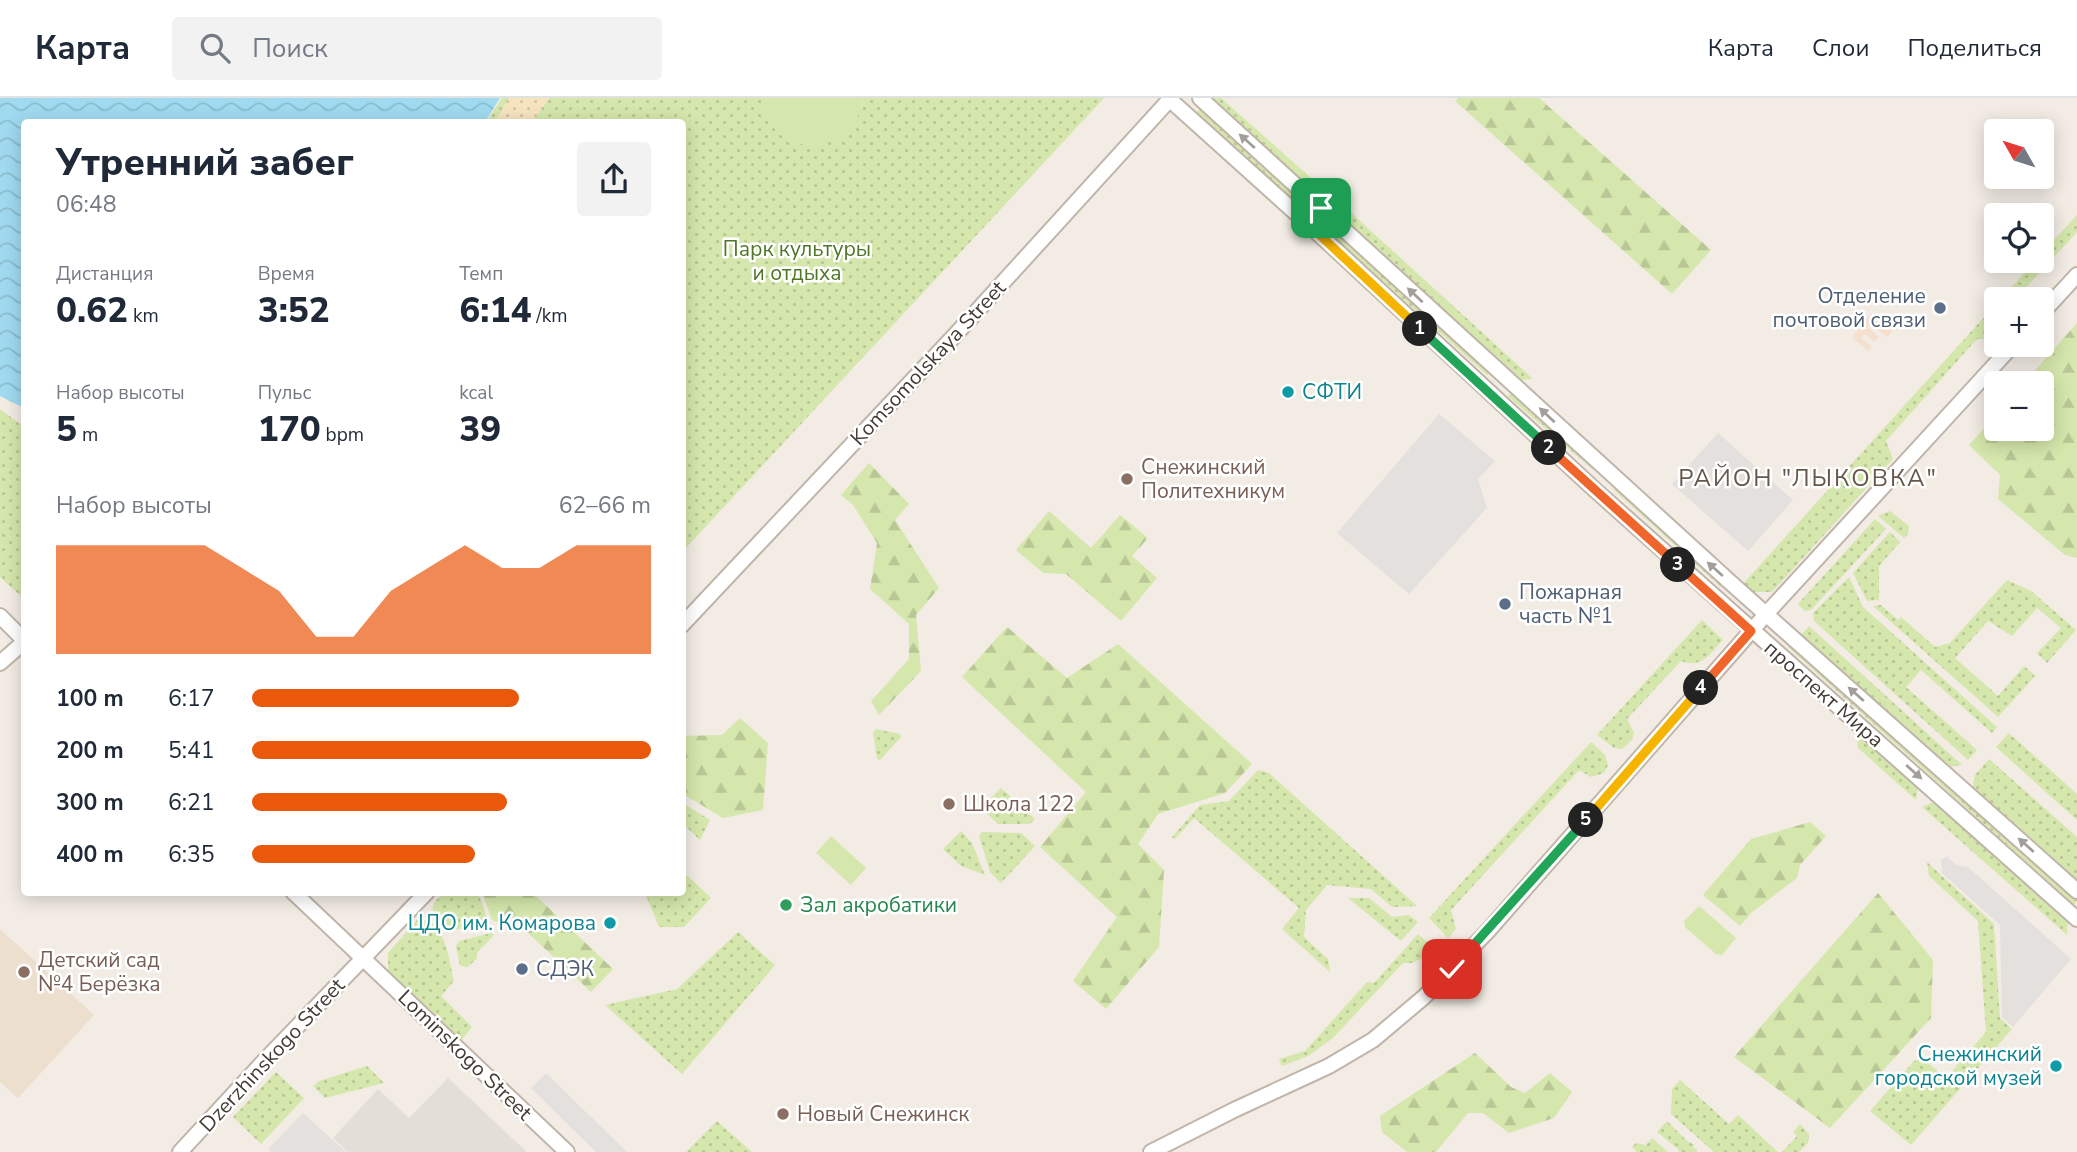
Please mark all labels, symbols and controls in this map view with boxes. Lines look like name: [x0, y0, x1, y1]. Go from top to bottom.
search box: [172, 17, 662, 80]
text: Карта: [35, 26, 130, 71]
icon: search: [196, 29, 234, 67]
text: Поиск: [252, 31, 328, 66]
text: Карта: [1708, 32, 1774, 64]
text: Слои: [1812, 32, 1869, 64]
text: Поделиться: [1907, 32, 2042, 64]
north arrow: [1984, 119, 2054, 189]
map controls: [1984, 119, 2054, 441]
one-way arrow: [1238, 133, 1256, 149]
text: Утренний забег: [56, 137, 354, 188]
button: share: [577, 142, 651, 216]
pin: [1291, 178, 1351, 238]
text: 06:48: [56, 189, 116, 220]
icon: arrive: [1302, 189, 1340, 227]
button: locate: [1984, 203, 2054, 273]
park label: Парк культуры и отдыха: [723, 235, 871, 287]
text: Дистанция: [56, 261, 153, 287]
text: Время: [258, 261, 315, 287]
text: Темп: [459, 261, 503, 287]
street label: Komsomolskaya Street: [844, 274, 1012, 452]
place label: Отделение почтовой связи: [1773, 282, 1926, 334]
text: 0.62: [56, 287, 128, 334]
text: 3:52: [258, 287, 330, 334]
text: 6:14: [459, 287, 531, 334]
one-way arrow: [1407, 287, 1424, 303]
button: +: [1984, 287, 2054, 357]
marker: Отделение почтовой связи: [1932, 300, 1948, 316]
text: km: [128, 303, 159, 329]
text: /km: [531, 303, 567, 329]
pin: 1: [1402, 312, 1438, 346]
text: 1: [1414, 315, 1425, 341]
button: −: [1984, 371, 2054, 441]
place label: СФТИ: [1302, 378, 1362, 406]
text: Набор высоты: [56, 380, 185, 406]
text: Пульс: [258, 380, 312, 406]
text: kcal: [459, 380, 493, 406]
marker: СФТИ: [1280, 384, 1296, 400]
text: 5: [56, 406, 77, 453]
text: 170: [258, 406, 321, 453]
text: 39: [459, 406, 501, 453]
one-way arrow: [1538, 407, 1556, 423]
text: m: [77, 422, 98, 448]
text: bpm: [321, 422, 364, 448]
pin: 2: [1532, 430, 1566, 466]
text: 2: [1543, 434, 1554, 460]
place label: Снежинский Политехникум: [1141, 453, 1285, 505]
district label: РАЙОН "ЛЫКОВКА": [1678, 462, 1938, 494]
marker: Снежинский Политехникум: [1119, 471, 1135, 487]
text: Набор высоты: [56, 490, 212, 521]
text: 62–66 m: [559, 490, 651, 521]
pin: 3: [1660, 547, 1696, 582]
text: 3: [1672, 551, 1683, 577]
one-way arrow: [1707, 561, 1724, 577]
place label: Пожарная часть №1: [1519, 578, 1622, 630]
marker: Пожарная часть №1: [1497, 596, 1513, 612]
street label: проспект Мира: [1758, 634, 1890, 754]
pin: 4: [1684, 670, 1718, 706]
text: 4: [1695, 674, 1706, 700]
text: 100 m: [56, 683, 124, 714]
text: 6:17: [168, 683, 215, 714]
one-way arrow: [1848, 687, 1865, 702]
text: 200 m: [56, 735, 124, 766]
text: 5:41: [168, 735, 215, 766]
one-way arrow: [1905, 764, 1922, 779]
text: 300 m: [56, 787, 124, 818]
text: 6:21: [168, 787, 215, 818]
place label: Школа 122: [963, 790, 1074, 818]
marker: Школа 122: [941, 796, 957, 812]
pin: 5: [1568, 802, 1604, 838]
text: 5: [1580, 806, 1591, 832]
one-way arrow: [2017, 837, 2035, 853]
text: 400 m: [56, 839, 124, 870]
text: 6:35: [168, 839, 215, 870]
place label: Зал акробатики: [800, 891, 957, 919]
marker: Зал акробатики: [778, 897, 794, 913]
place label: ЦДО им. Комарова: [408, 909, 596, 937]
marker: ЦДО им. Комарова: [602, 915, 618, 931]
pin: [1422, 939, 1482, 999]
place label: Детский сад №4 Берёзка: [38, 946, 161, 998]
icon: check: [1433, 950, 1471, 988]
place label: СДЭК: [536, 955, 595, 983]
marker: СДЭК: [514, 961, 530, 977]
marker: Детский сад №4 Берёзка: [16, 964, 32, 980]
street label: Dzerzhinskogo Street: [193, 971, 351, 1138]
street label: Lominskogo Street: [392, 984, 539, 1127]
place label: Снежинский городской музей: [1875, 1040, 2042, 1092]
marker: Снежинский городской музей: [2048, 1058, 2064, 1074]
place label: Новый Снежинск: [797, 1100, 970, 1128]
marker: Новый Снежинск: [775, 1106, 791, 1122]

